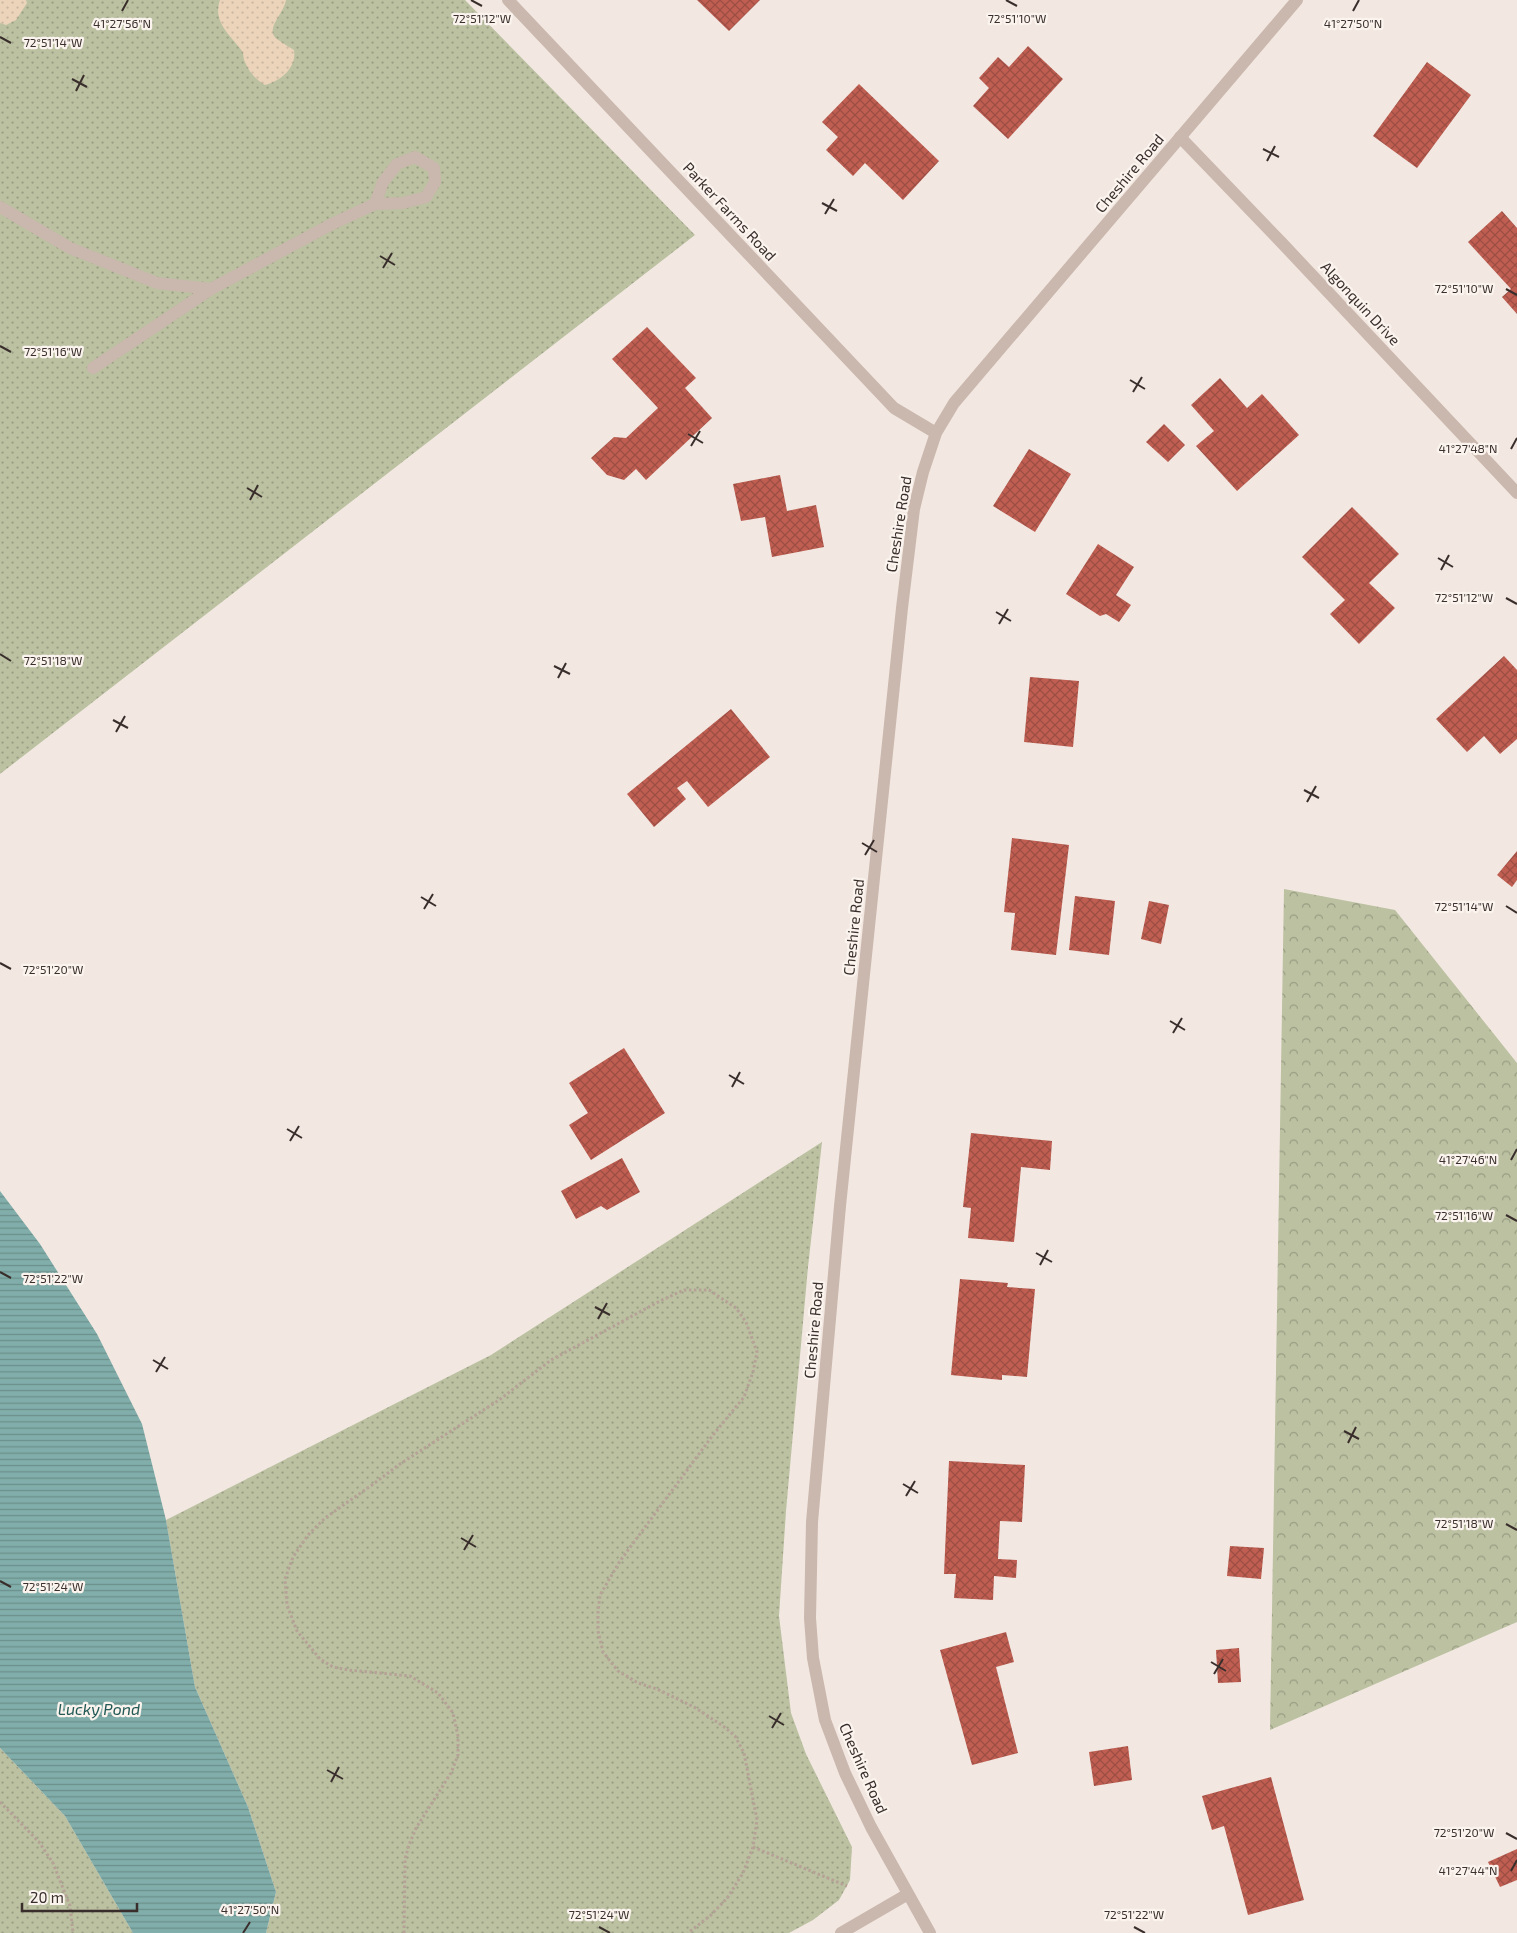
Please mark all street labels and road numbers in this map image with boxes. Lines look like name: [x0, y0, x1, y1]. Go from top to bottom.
street label: Cheshire Road: [1091, 130, 1167, 216]
street label: Parker Farms Road: [680, 158, 780, 264]
street label: Algonquin Drive: [1318, 257, 1404, 349]
street label: Cheshire Road: [882, 475, 914, 573]
street label: Cheshire Road: [839, 878, 867, 976]
street label: Cheshire Road: [800, 1281, 826, 1379]
street label: Cheshire Road: [836, 1720, 892, 1816]

